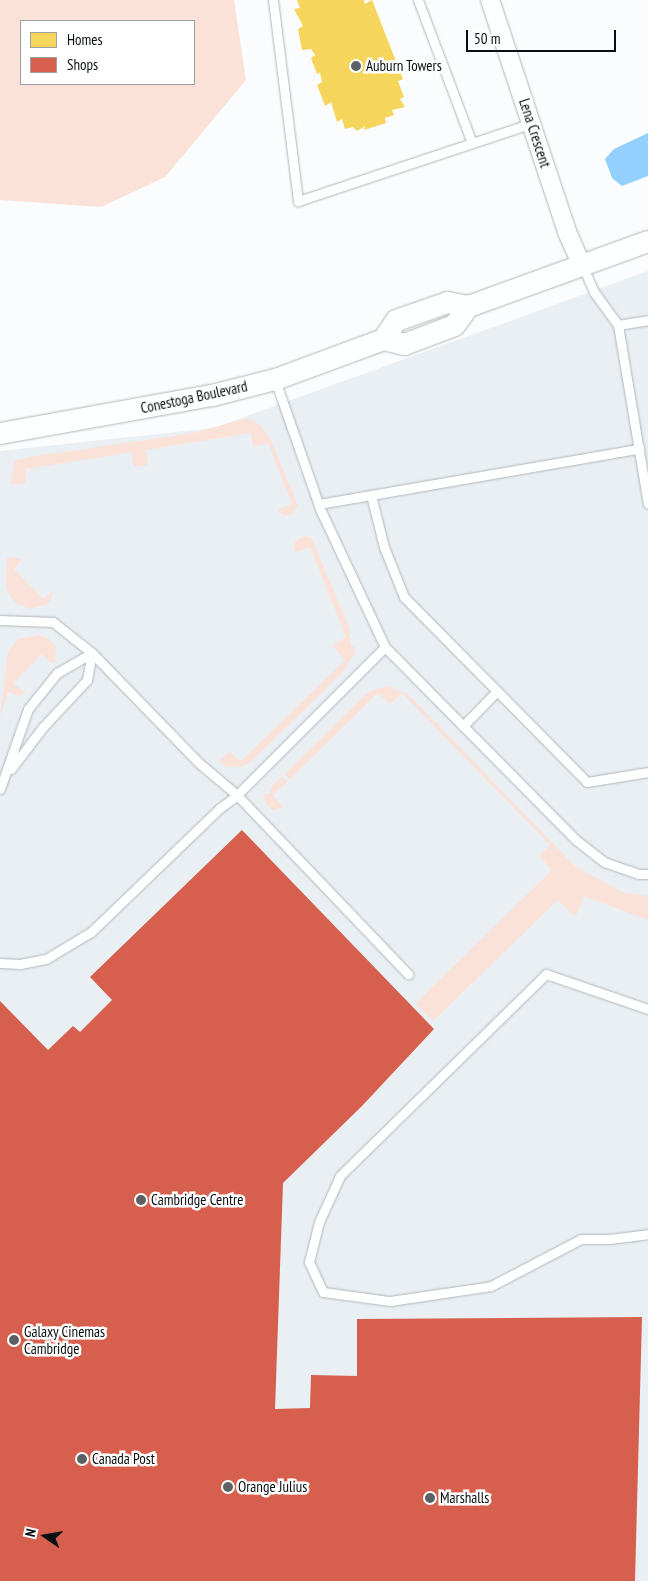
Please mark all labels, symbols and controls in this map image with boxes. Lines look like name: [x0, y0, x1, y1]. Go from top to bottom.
legend: [20, 20, 195, 85]
scale bar: [468, 20, 618, 52]
text: 50 m: [474, 29, 500, 48]
text: Homes: [67, 30, 103, 49]
text: Shops: [67, 55, 98, 74]
place label: Auburn Towers: [366, 57, 442, 75]
marker: Auburn Towers: [350, 60, 362, 72]
street label: Lena Crescent: [515, 96, 555, 170]
street label: Conestoga Boulevard: [139, 377, 249, 417]
place label: Cambridge Centre: [151, 1191, 243, 1209]
marker: Cambridge Centre: [135, 1194, 147, 1206]
place label: Galaxy Cinemas Cambridge: [24, 1322, 106, 1357]
marker: Galaxy Cinemas Cambridge: [8, 1334, 20, 1346]
place label: Canada Post: [92, 1450, 155, 1468]
marker: Canada Post: [76, 1453, 88, 1465]
place label: Orange Julius: [238, 1478, 307, 1496]
marker: Orange Julius: [222, 1481, 234, 1493]
place label: Marshalls: [440, 1489, 489, 1507]
marker: Marshalls: [424, 1492, 436, 1504]
north arrow: [20, 1511, 70, 1561]
text: N: [21, 1527, 40, 1538]

